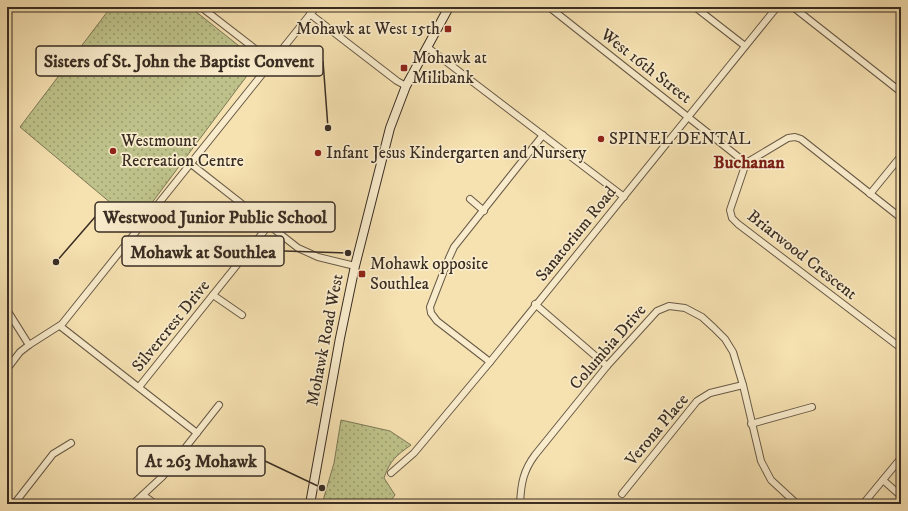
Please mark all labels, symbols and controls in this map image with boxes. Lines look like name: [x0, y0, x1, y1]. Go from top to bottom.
place label: Mohawk at West 15th: [296, 18, 440, 40]
street label: West 16th Street: [595, 23, 696, 109]
marker: Mohawk at West 15th: [443, 24, 453, 34]
callout: Sisters of St. John the Baptist Convent: [36, 46, 323, 76]
place label: Mohawk at Milibank: [412, 47, 487, 89]
text: Sisters of St. John the Baptist Convent: [44, 51, 315, 73]
marker: Mohawk at Milibank: [399, 63, 409, 73]
place label: SPINEL DENTAL: [609, 128, 751, 150]
place label: Westmount Recreation Centre: [120, 130, 244, 172]
marker: SPINEL DENTAL: [596, 134, 606, 144]
place label: Infant Jesus Kindergarten and Nursery: [326, 142, 587, 164]
marker: Westmount Recreation Centre: [108, 146, 118, 156]
marker: Infant Jesus Kindergarten and Nursery: [313, 148, 323, 158]
district label: Buchanan: [713, 152, 785, 174]
street label: Sanatorium Road: [531, 181, 621, 286]
callout: Westwood Junior Public School: [95, 202, 335, 232]
street label: Briarwood Crescent: [743, 205, 862, 305]
text: Westwood Junior Public School: [102, 207, 328, 229]
callout: Mohawk at Southlea: [122, 236, 284, 266]
text: Mohawk at Southlea: [130, 242, 276, 264]
place label: Mohawk opposite Southlea: [370, 253, 488, 295]
marker: Mohawk opposite Southlea: [357, 269, 367, 279]
street label: Mohawk Road West: [301, 272, 349, 408]
street label: Silvercrest Drive: [127, 275, 215, 377]
street label: Columbia Drive: [565, 300, 651, 394]
street label: Verona Place: [620, 389, 694, 471]
callout: At 263 Mohawk: [137, 446, 265, 476]
text: At 263 Mohawk: [144, 451, 258, 473]

